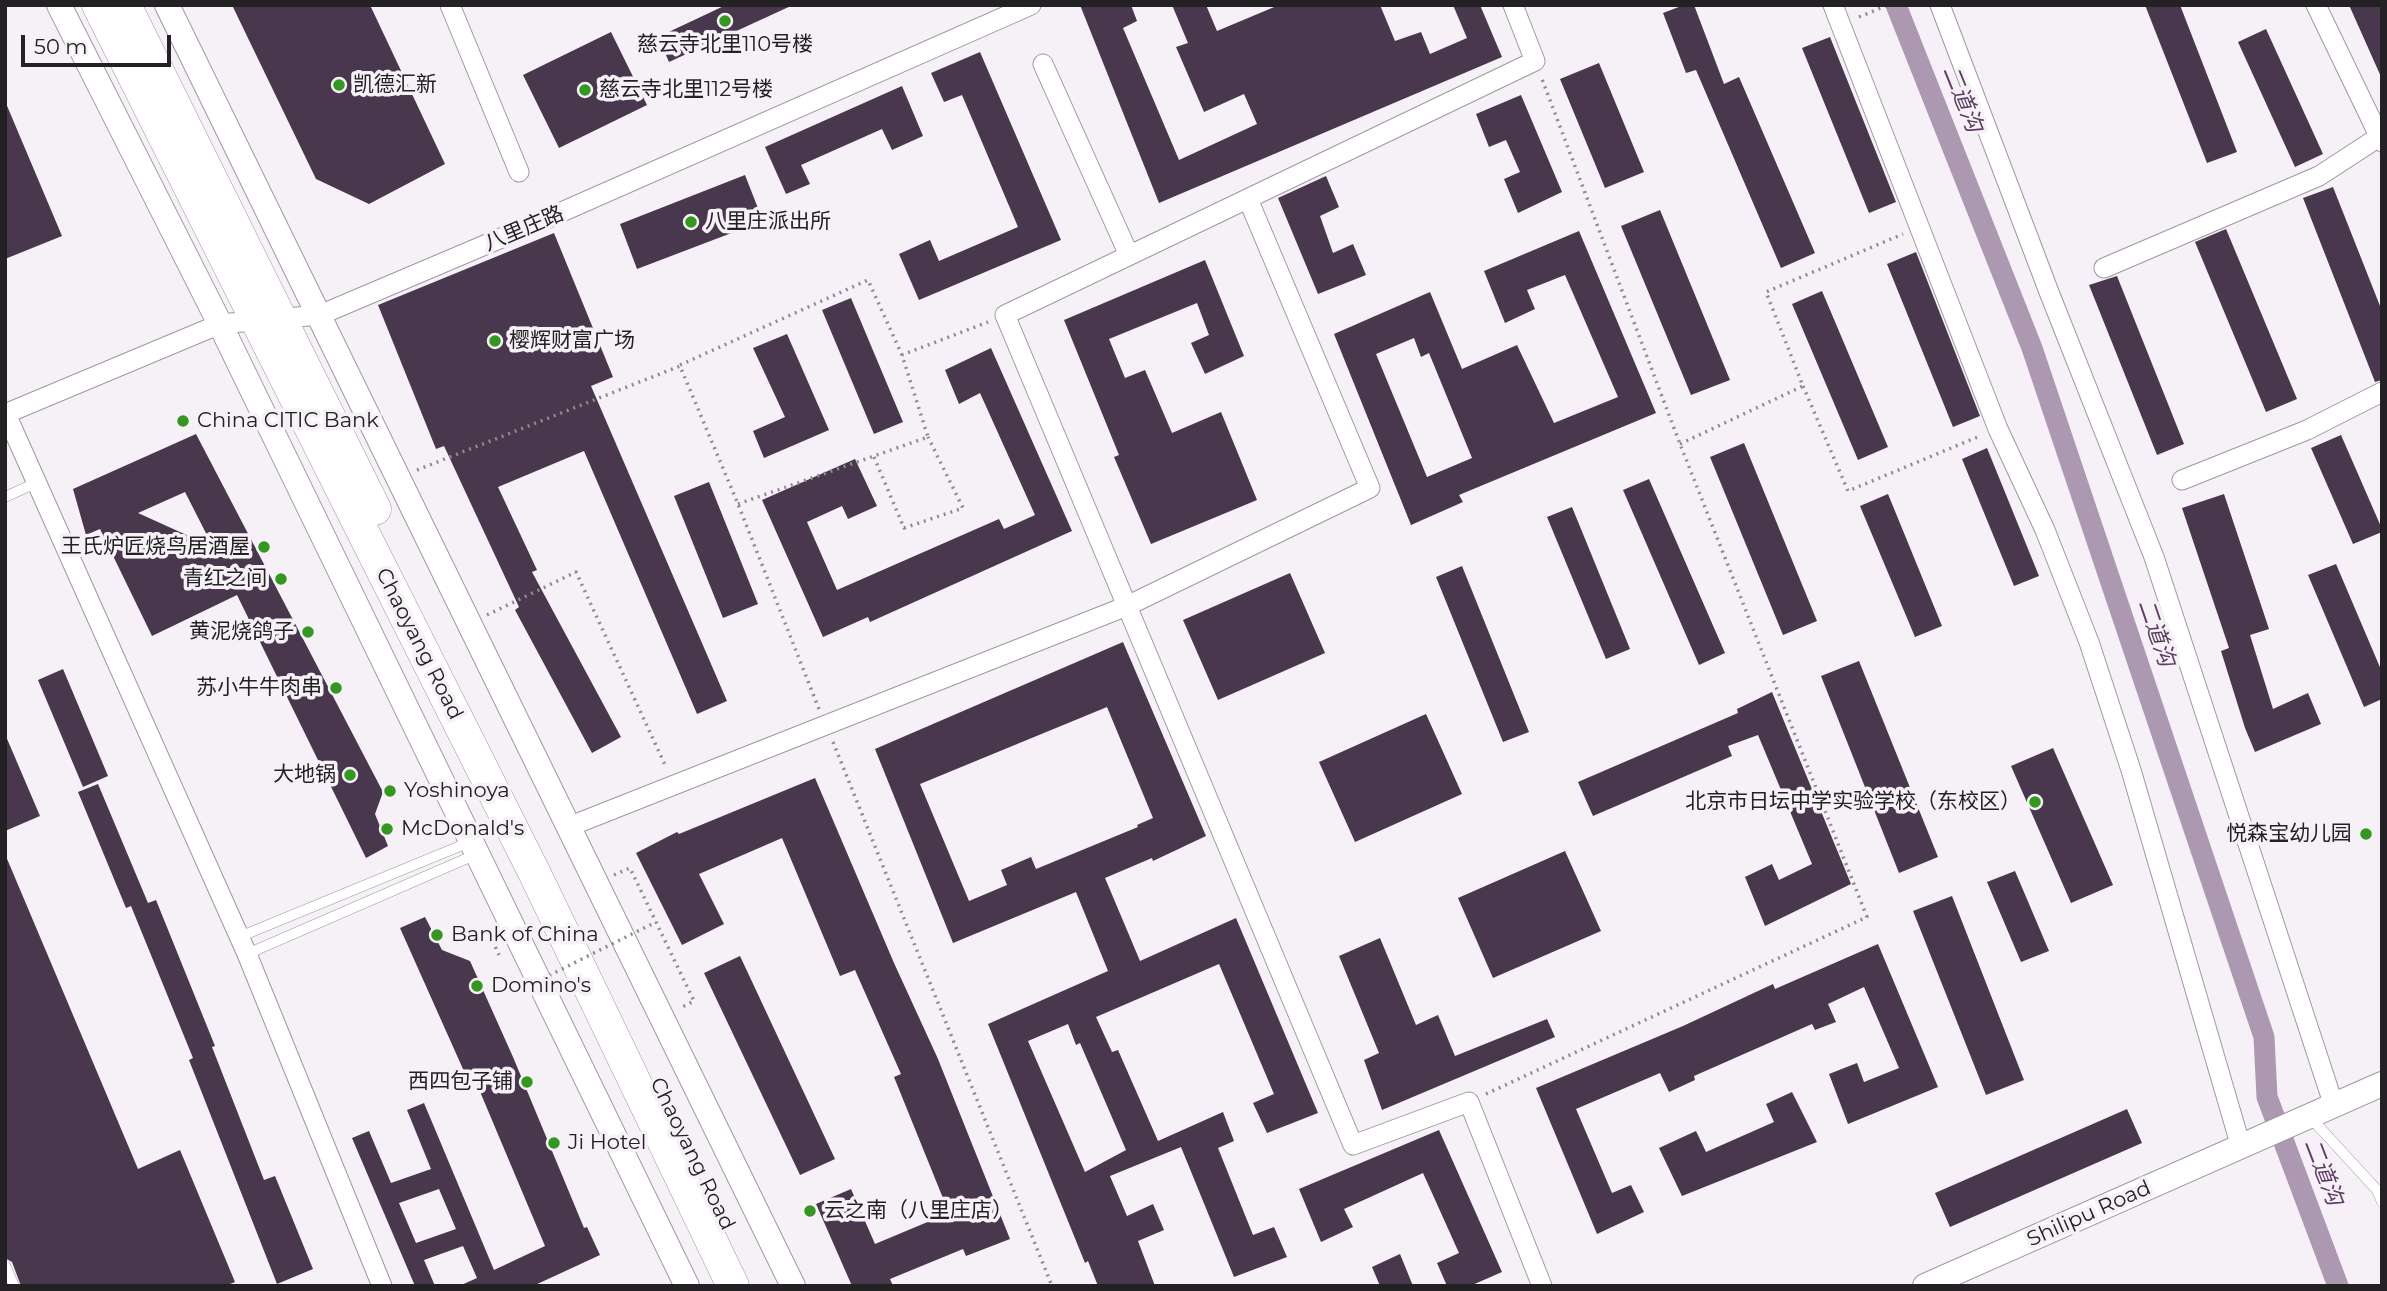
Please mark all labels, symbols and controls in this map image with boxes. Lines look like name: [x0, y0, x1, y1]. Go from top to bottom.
marker: 慈云寺北里110号楼: [717, 13, 733, 29]
scale bar: [24, 21, 175, 65]
place label: 慈云寺北里110号楼: [637, 32, 813, 58]
text: 50 m: [34, 34, 88, 59]
water label: 二道沟: [1936, 62, 1988, 136]
place label: 凯德汇新: [353, 72, 437, 98]
marker: 凯德汇新: [331, 77, 347, 93]
place label: 慈云寺北里112号楼: [599, 77, 773, 103]
marker: 慈云寺北里112号楼: [577, 82, 593, 98]
street label: 八里庄路: [480, 201, 568, 257]
place label: 八里庄派出所: [705, 209, 831, 235]
marker: 八里庄派出所: [683, 214, 699, 230]
place label: 樱辉财富广场: [509, 328, 635, 354]
marker: 樱辉财富广场: [487, 333, 503, 349]
place label: China CITIC Bank: [197, 408, 379, 434]
marker: China CITIC Bank: [175, 413, 191, 429]
place label: 王氏炉匠烧鸟居酒屋: [61, 534, 250, 560]
marker: 王氏炉匠烧鸟居酒屋: [256, 539, 272, 555]
street label: Chaoyang Road: [370, 564, 468, 724]
place label: 青红之间: [183, 566, 267, 592]
marker: 青红之间: [273, 571, 289, 587]
water label: 二道沟: [2132, 596, 2180, 670]
place label: 黄泥烧鸽子: [189, 619, 294, 645]
marker: 黄泥烧鸽子: [300, 624, 316, 640]
place label: 苏小牛牛肉串: [196, 675, 322, 701]
marker: 苏小牛牛肉串: [328, 680, 344, 696]
place label: 大地锅: [273, 762, 336, 788]
marker: 大地锅: [342, 767, 358, 783]
place label: Yoshinoya: [404, 778, 510, 804]
marker: Yoshinoya: [382, 783, 398, 799]
place label: 北京市日坛中学实验学校（东校区）: [1685, 789, 2021, 815]
marker: 北京市日坛中学实验学校（东校区）: [2027, 794, 2043, 810]
place label: McDonald's: [401, 816, 524, 842]
marker: McDonald's: [379, 821, 395, 837]
place label: 悦森宝幼儿园: [2226, 821, 2352, 847]
marker: 悦森宝幼儿园: [2358, 826, 2374, 842]
place label: Bank of China: [451, 922, 599, 948]
marker: Bank of China: [429, 927, 445, 943]
place label: Domino's: [491, 973, 591, 999]
marker: Domino's: [469, 978, 485, 994]
place label: 西四包子铺: [408, 1069, 513, 1095]
marker: 西四包子铺: [519, 1074, 535, 1090]
street label: Chaoyang Road: [644, 1074, 740, 1234]
place label: Ji Hotel: [568, 1130, 646, 1156]
marker: Ji Hotel: [546, 1135, 562, 1151]
water label: 二道沟: [2298, 1135, 2348, 1209]
street label: Shilipu Road: [2023, 1175, 2155, 1253]
place label: 云之南（八里庄店）: [824, 1198, 1013, 1224]
marker: 云之南（八里庄店）: [802, 1203, 818, 1219]

